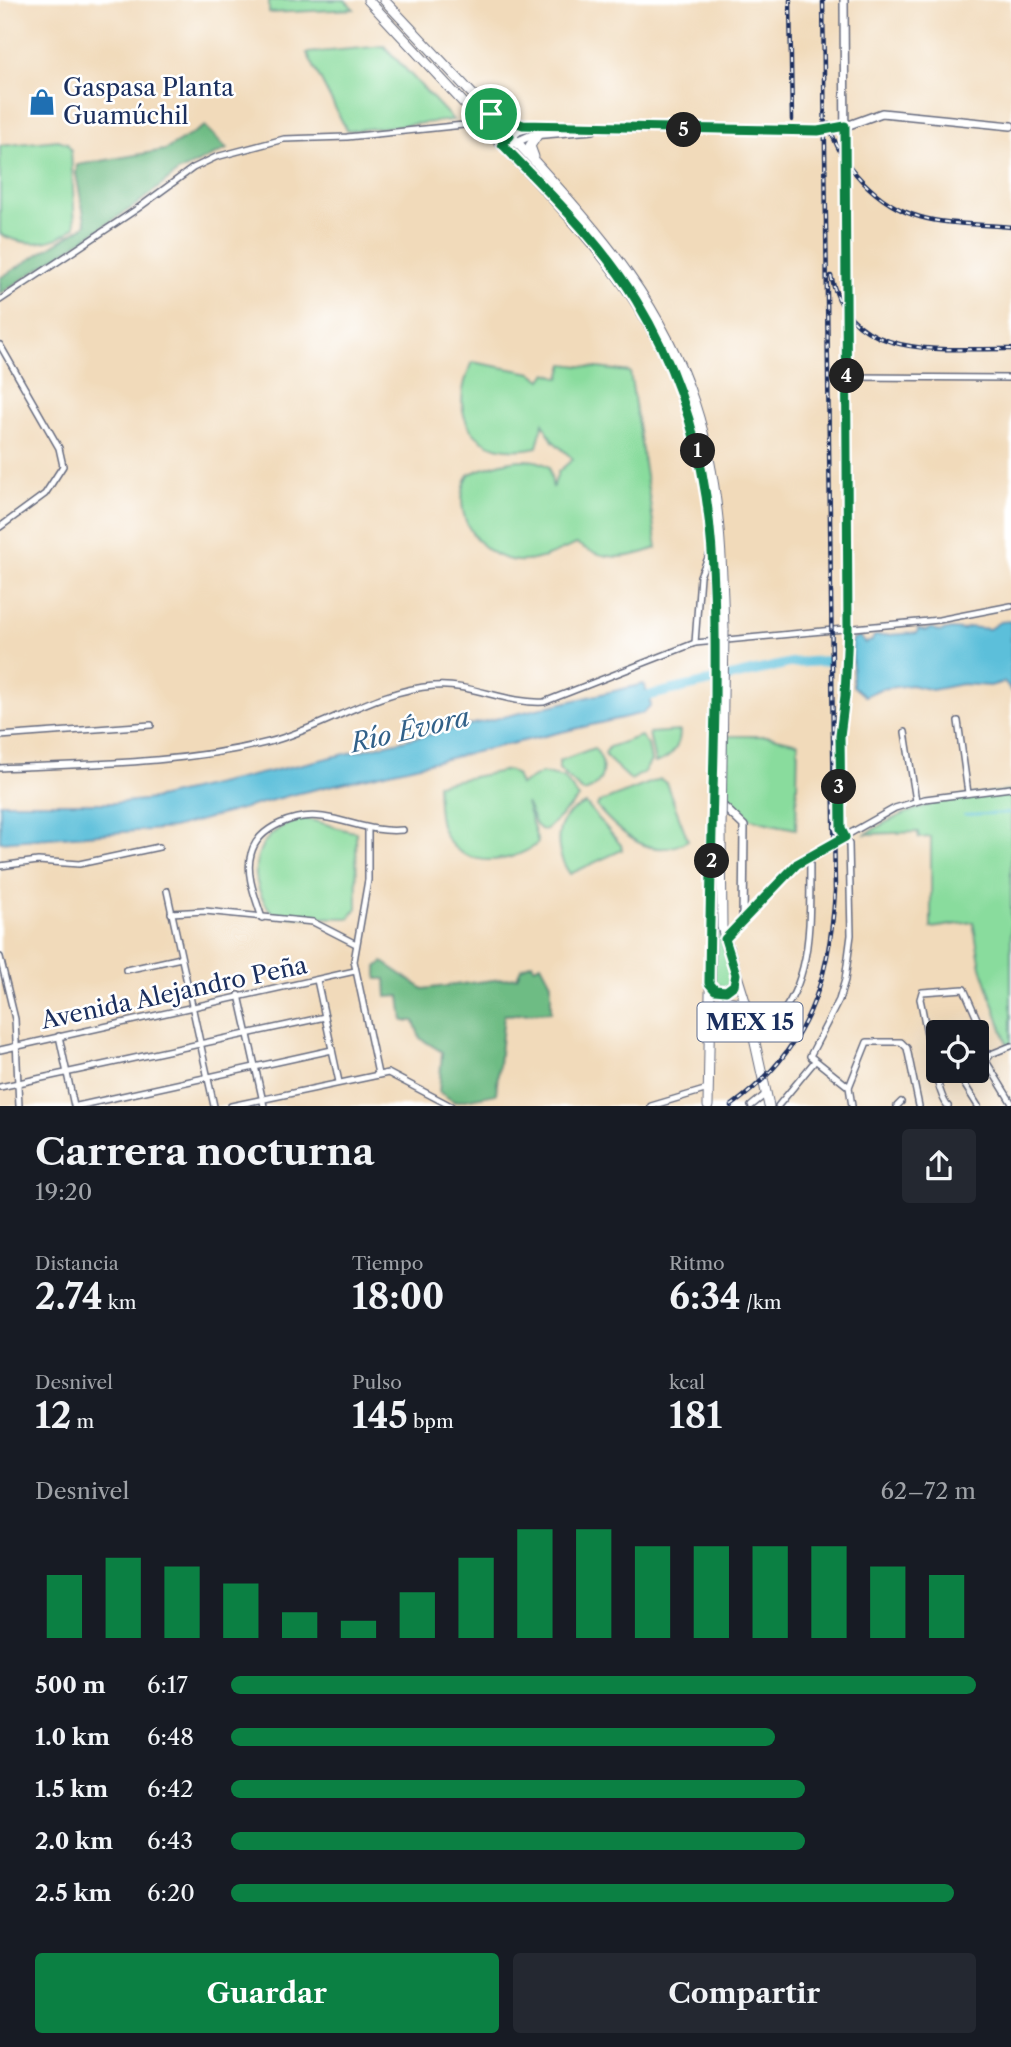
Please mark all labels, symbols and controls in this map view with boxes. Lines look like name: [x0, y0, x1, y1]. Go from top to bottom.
place label: Gaspasa Planta Guamúchil: [63, 73, 234, 130]
pin: [461, 84, 521, 144]
shop icon: Gaspasa Planta Guamúchil: [27, 87, 57, 117]
icon: arrive: [472, 95, 510, 133]
pin: 5: [666, 113, 702, 148]
text: 5: [678, 118, 689, 141]
pin: 4: [830, 358, 864, 394]
text: 4: [841, 364, 852, 387]
pin: 1: [680, 434, 716, 468]
text: 1: [693, 439, 702, 462]
water label: Río Évora: [345, 701, 473, 760]
pin: 3: [822, 770, 856, 804]
text: 3: [833, 775, 844, 798]
pin: 2: [694, 844, 730, 878]
text: 2: [706, 849, 717, 872]
street label: Avenida Alejandro Peña: [37, 950, 310, 1035]
road number: MEX 15: [698, 1002, 802, 1042]
map controls: [926, 1020, 989, 1083]
button: locate: [926, 1020, 989, 1083]
text: Carrera nocturna: [35, 1128, 375, 1175]
button: share: [902, 1129, 976, 1203]
text: 19:20: [35, 1178, 92, 1206]
text: Distancia: [35, 1252, 119, 1275]
text: Tiempo: [352, 1252, 423, 1275]
text: Ritmo: [669, 1252, 725, 1275]
text: 2.74: [35, 1275, 103, 1318]
text: 18:00: [352, 1275, 444, 1318]
text: 6:34: [669, 1275, 741, 1318]
text: km: [103, 1291, 137, 1314]
text: /km: [741, 1291, 781, 1314]
text: Desnivel: [35, 1371, 113, 1394]
text: Pulso: [352, 1371, 402, 1394]
text: kcal: [669, 1371, 705, 1394]
text: 12: [35, 1394, 71, 1437]
text: 145: [352, 1394, 408, 1437]
text: 181: [669, 1394, 722, 1437]
text: m: [71, 1410, 94, 1433]
text: bpm: [408, 1410, 454, 1433]
text: Desnivel: [35, 1477, 129, 1505]
text: 62–72 m: [881, 1477, 976, 1505]
text: 500 m: [35, 1671, 106, 1699]
text: 6:17: [147, 1671, 188, 1699]
text: 1.0 km: [35, 1723, 110, 1751]
text: 6:48: [147, 1723, 194, 1751]
text: 1.5 km: [35, 1775, 108, 1803]
text: 6:42: [147, 1775, 193, 1803]
text: 2.0 km: [35, 1827, 113, 1855]
text: 6:43: [147, 1827, 193, 1855]
text: 2.5 km: [35, 1879, 111, 1907]
text: 6:20: [147, 1879, 195, 1907]
button: Guardar: [35, 1953, 499, 2033]
button: Compartir: [513, 1953, 976, 2033]

